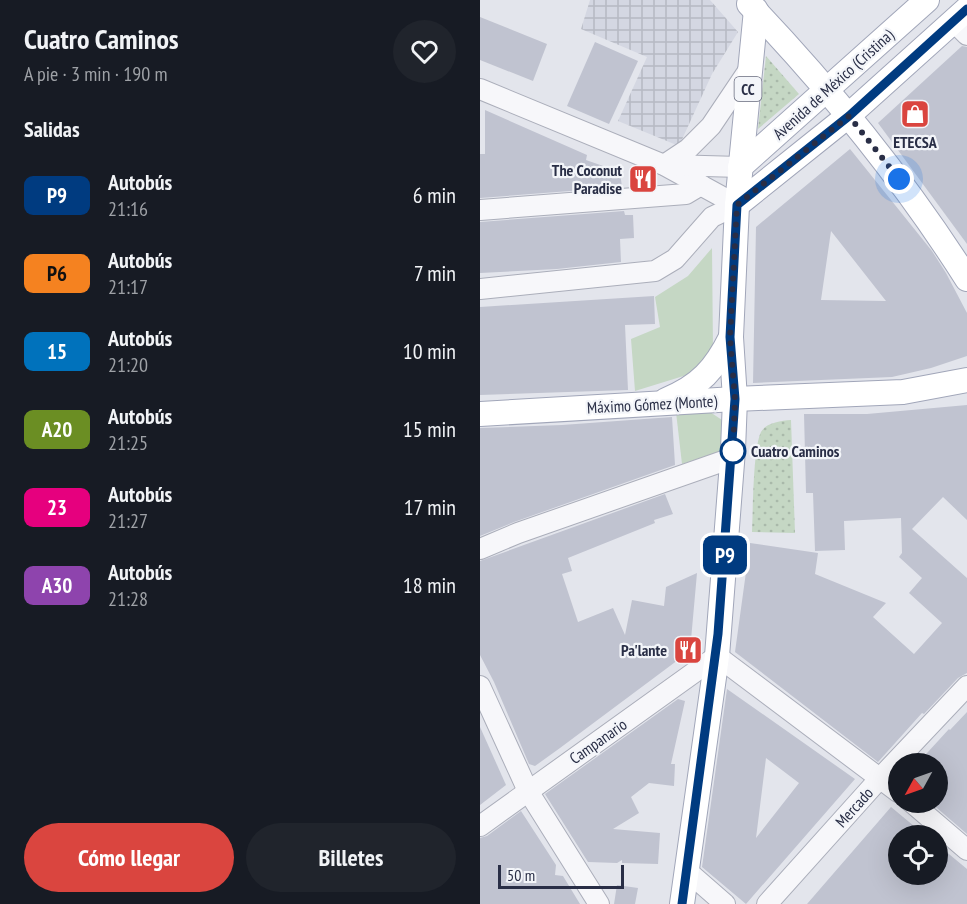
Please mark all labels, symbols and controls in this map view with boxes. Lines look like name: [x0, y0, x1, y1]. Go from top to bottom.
text: Cuatro Caminos: [24, 20, 179, 57]
button: heart: [393, 20, 456, 83]
street label: Avenida de México (Cristina): [769, 24, 898, 143]
text: A pie · 3 min · 190 m: [24, 61, 167, 87]
road number: CC: [734, 77, 762, 101]
shop icon: ETECSA: [899, 98, 931, 130]
text: Salidas: [24, 115, 80, 143]
place label: ETECSA: [893, 132, 938, 152]
place label: The Coconut Paradise: [552, 160, 622, 198]
restaurant icon: The Coconut Paradise: [627, 163, 659, 195]
your location: [884, 164, 914, 194]
text: Autobús: [108, 168, 172, 196]
text: 6 min: [413, 181, 456, 209]
text: P9: [47, 182, 67, 209]
text: 21:16: [108, 196, 148, 222]
text: Autobús: [108, 246, 172, 274]
text: 7 min: [414, 259, 456, 287]
text: P6: [47, 260, 67, 287]
text: 21:17: [108, 274, 148, 300]
text: Autobús: [108, 324, 172, 352]
text: 10 min: [403, 337, 456, 365]
text: 15: [47, 338, 67, 365]
text: 21:20: [108, 352, 148, 378]
street label: Máximo Gómez (Monte): [586, 391, 718, 417]
text: Autobús: [108, 402, 172, 430]
text: 15 min: [403, 415, 456, 443]
text: A20: [42, 416, 72, 443]
text: 21:25: [108, 430, 148, 456]
marker: Cuatro Caminos: [720, 438, 746, 464]
place label: Cuatro Caminos: [751, 441, 840, 461]
text: Autobús: [108, 480, 172, 508]
text: 17 min: [404, 493, 456, 521]
text: 23: [47, 494, 67, 521]
text: 21:27: [108, 508, 148, 534]
line badge: P9: [698, 536, 752, 574]
text: P9: [715, 542, 735, 569]
text: Autobús: [108, 558, 172, 586]
text: 18 min: [403, 571, 456, 599]
text: A30: [42, 572, 72, 599]
text: 21:28: [108, 586, 148, 612]
restaurant icon: Pa'lante: [672, 634, 704, 666]
place label: Pa'lante: [621, 640, 667, 660]
street label: Campanario: [565, 714, 631, 768]
north arrow: [888, 753, 948, 813]
map controls: [888, 753, 948, 885]
street label: Mercado: [831, 783, 877, 831]
button: Cómo llegar: [24, 823, 234, 892]
button: Billetes: [246, 823, 456, 892]
button: locate: [888, 825, 948, 885]
scale bar: [498, 862, 624, 890]
text: 50 m: [507, 865, 535, 885]

